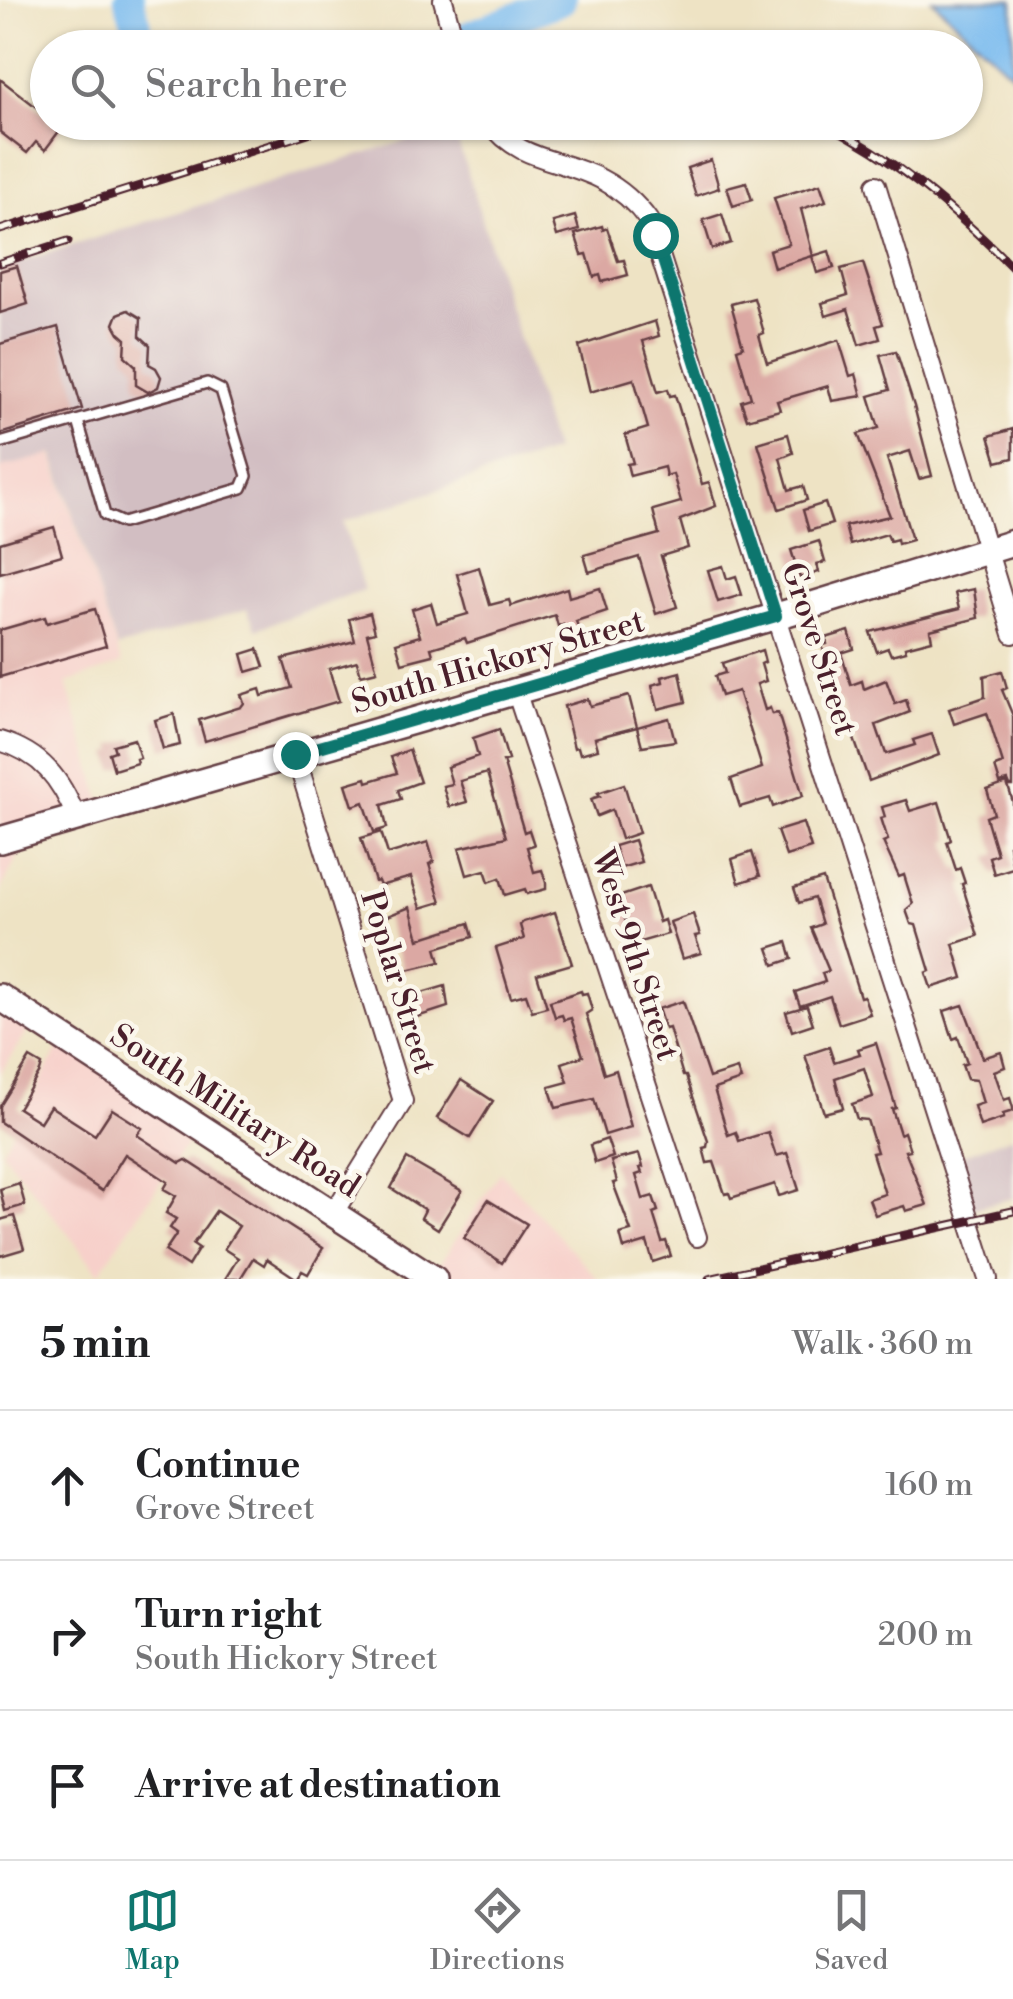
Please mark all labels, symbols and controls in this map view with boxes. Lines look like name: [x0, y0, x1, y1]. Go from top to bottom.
search box: [30, 30, 983, 140]
icon: search: [65, 58, 120, 113]
text: Search here: [145, 62, 348, 109]
route start: [633, 213, 679, 259]
street label: Grove Street: [772, 557, 866, 741]
street label: South Hickory Street: [347, 601, 649, 723]
route end: [273, 732, 319, 778]
street label: West 9th Street: [582, 844, 688, 1065]
street label: Poplar Street: [351, 886, 445, 1078]
street label: South Military Road: [103, 1015, 367, 1207]
text: 5 min: [40, 1318, 150, 1371]
text: Walk · 360 m: [792, 1324, 973, 1364]
text: Continue: [135, 1442, 300, 1489]
icon: ahead: [40, 1458, 95, 1513]
text: 160 m: [885, 1465, 973, 1505]
text: Grove Street: [135, 1489, 314, 1529]
text: Turn right: [135, 1592, 321, 1639]
icon: right: [40, 1608, 95, 1663]
text: 200 m: [878, 1615, 973, 1655]
text: South Hickory Street: [135, 1639, 438, 1679]
icon: arrive: [40, 1758, 95, 1813]
text: Arrive at destination: [135, 1762, 501, 1809]
tab: Map: [125, 1883, 180, 1978]
tab: Directions: [430, 1883, 565, 1978]
tab: Saved: [815, 1883, 888, 1978]

